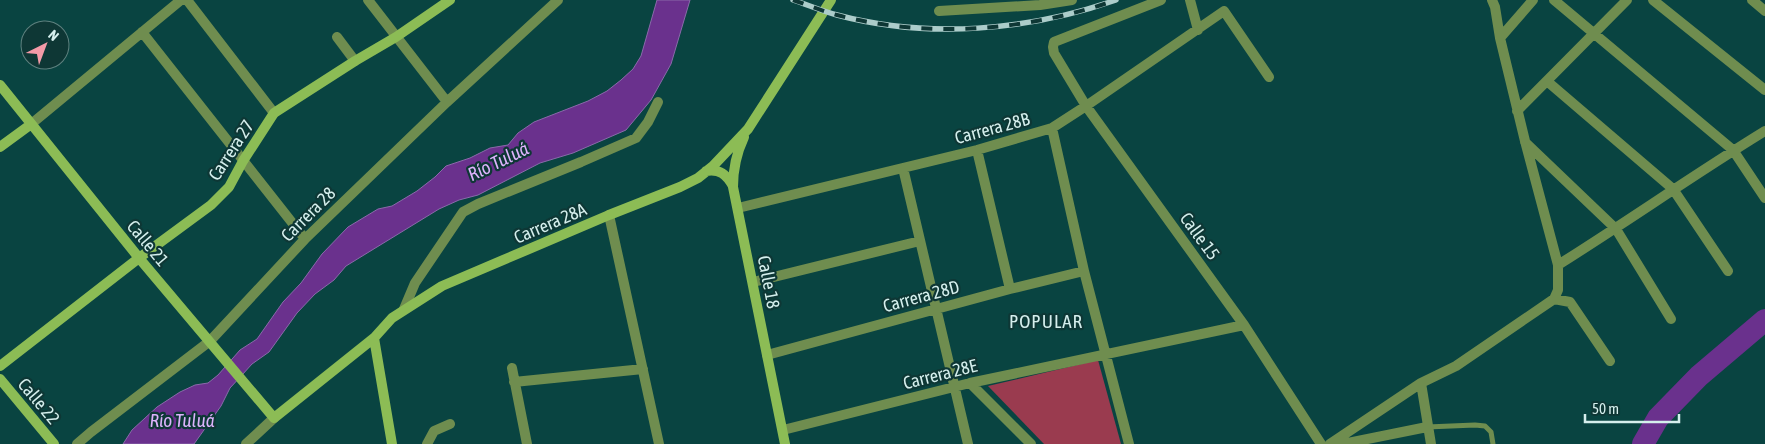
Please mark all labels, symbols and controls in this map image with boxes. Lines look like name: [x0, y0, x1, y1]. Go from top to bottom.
north arrow: [20, 20, 70, 70]
text: N: [45, 27, 62, 44]
street label: Carrera 28B: [952, 108, 1032, 148]
street label: Carrera 27: [204, 116, 258, 184]
water label: Río Tuluá: [464, 137, 532, 185]
street label: Carrera 28: [277, 183, 339, 245]
street label: Carrera 28A: [511, 198, 590, 248]
street label: Calle 15: [1176, 208, 1224, 264]
street label: Calle 21: [123, 216, 173, 270]
street label: Calle 18: [754, 254, 784, 310]
street label: Carrera 28D: [881, 276, 961, 316]
district label: POPULAR: [1009, 310, 1083, 332]
street label: Carrera 28E: [901, 355, 980, 393]
street label: Calle 22: [14, 374, 64, 428]
scale bar: [1585, 392, 1679, 424]
text: 50 m: [1592, 400, 1619, 417]
water label: Río Tuluá: [149, 409, 215, 431]

